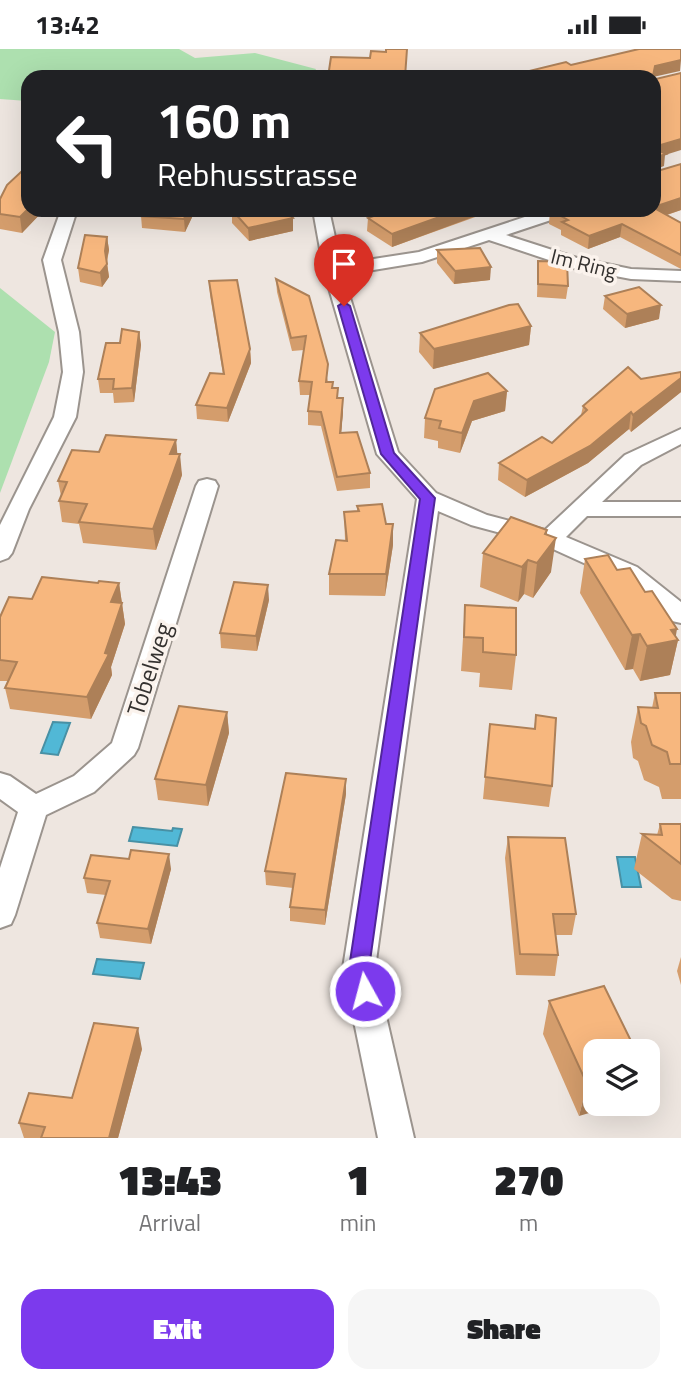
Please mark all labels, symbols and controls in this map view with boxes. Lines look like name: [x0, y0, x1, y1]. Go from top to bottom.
text: 13:42: [35, 5, 100, 44]
text: 160 m: [157, 82, 291, 157]
icon: left: [42, 98, 133, 189]
text: Rebhusstrasse: [157, 150, 358, 198]
pin: [314, 234, 374, 306]
street label: Im Ring: [548, 239, 621, 287]
icon: arrive: [325, 245, 363, 283]
street label: Tobelweg: [117, 618, 181, 720]
position arrow: [328, 954, 402, 1028]
map controls: [583, 1039, 660, 1116]
button: layers: [583, 1039, 660, 1116]
text: 13:43: [118, 1147, 222, 1211]
text: 1: [347, 1147, 370, 1211]
text: 270: [494, 1147, 563, 1211]
text: Arrival: [139, 1205, 201, 1240]
text: min: [340, 1205, 376, 1240]
text: m: [519, 1205, 538, 1240]
button: Exit: [21, 1289, 334, 1369]
button: Share: [348, 1289, 660, 1369]

